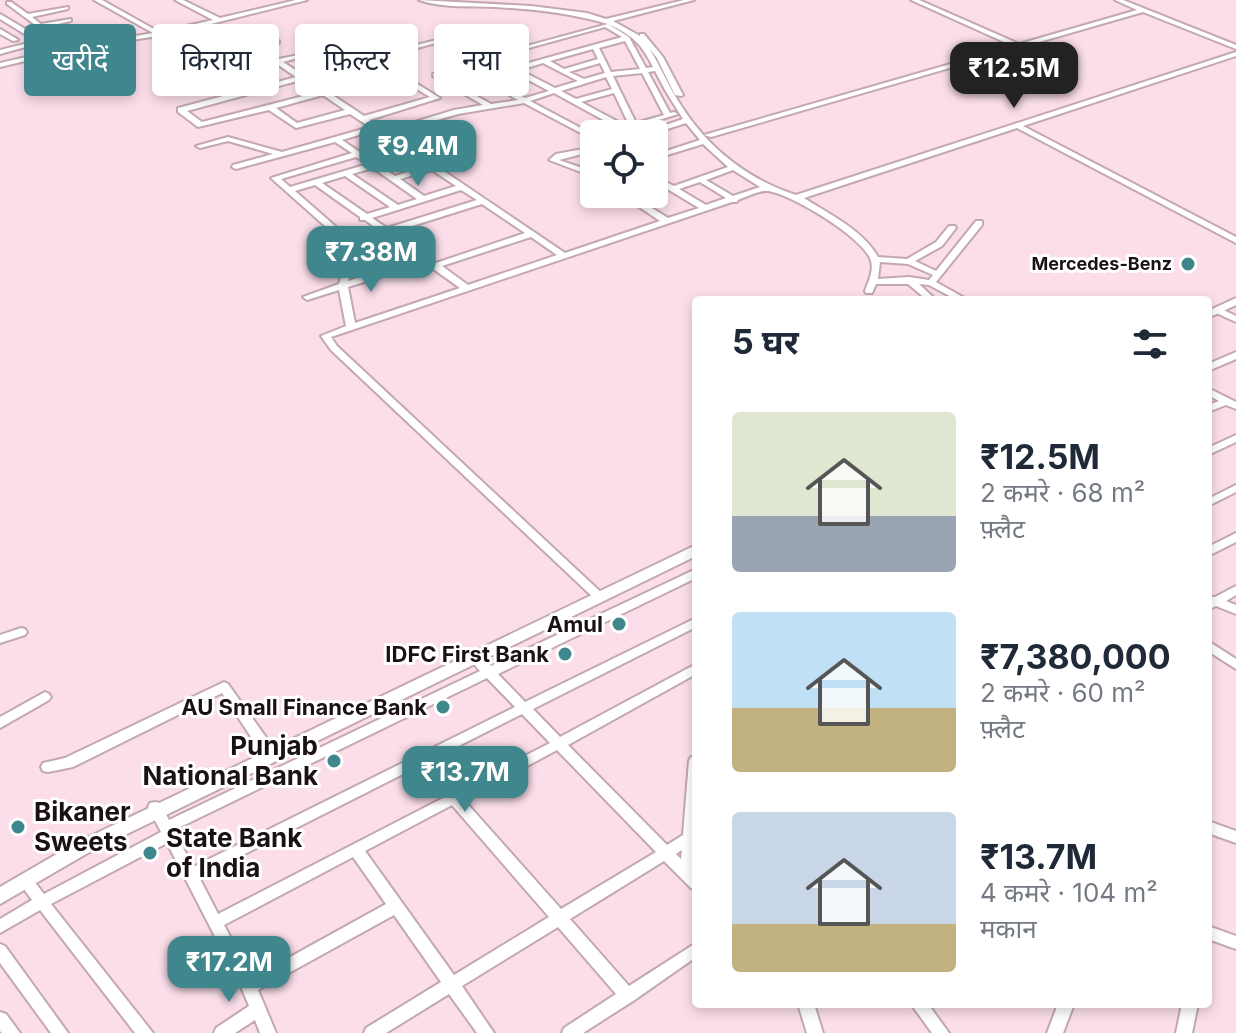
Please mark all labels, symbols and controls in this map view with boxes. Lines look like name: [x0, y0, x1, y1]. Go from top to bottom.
chip: खरीदें: [24, 24, 136, 96]
chip: किराया: [152, 24, 279, 96]
chip: फ़िल्टर: [295, 24, 418, 96]
chip: नया: [434, 24, 529, 96]
pin: ₹12.5M: [949, 42, 1079, 110]
text: ₹12.5M: [968, 52, 1060, 83]
pin: ₹9.4M: [362, 120, 474, 188]
map controls: [580, 120, 668, 208]
button: locate: [580, 120, 668, 208]
text: ₹9.4M: [377, 130, 459, 161]
pin: ₹7.38M: [306, 226, 436, 294]
text: ₹7.38M: [325, 236, 417, 267]
place label: Mercedes-Benz: [1032, 253, 1172, 274]
marker: Mercedes-Benz: [1179, 255, 1197, 273]
text: 5 घर: [732, 321, 799, 362]
icon: filters: [1128, 322, 1172, 366]
text: ₹12.5M: [980, 436, 1100, 477]
icon: home: [796, 444, 892, 540]
text: 2 कमरे · 68 m²: [980, 477, 1145, 508]
text: फ़्लैट: [980, 513, 1025, 544]
place label: Amul: [547, 611, 603, 637]
marker: Amul: [610, 615, 628, 633]
text: ₹7,380,000: [980, 636, 1171, 677]
place label: IDFC First Bank: [385, 641, 549, 667]
icon: home: [796, 644, 892, 740]
marker: IDFC First Bank: [556, 645, 574, 663]
text: 2 कमरे · 60 m²: [980, 677, 1146, 708]
place label: AU Small Finance Bank: [181, 694, 427, 720]
marker: AU Small Finance Bank: [434, 698, 452, 716]
text: फ़्लैट: [980, 713, 1025, 744]
place label: Punjab National Bank: [143, 730, 318, 791]
pin: ₹13.7M: [400, 746, 530, 814]
marker: Punjab National Bank: [325, 752, 343, 770]
text: ₹13.7M: [420, 756, 510, 787]
place label: Bikaner Sweets: [34, 796, 131, 857]
marker: Bikaner Sweets: [9, 818, 27, 836]
place label: State Bank of India: [166, 822, 302, 883]
text: ₹13.7M: [980, 836, 1097, 877]
marker: State Bank of India: [141, 844, 159, 862]
icon: home: [796, 844, 892, 940]
text: 4 कमरे · 104 m²: [980, 877, 1158, 908]
text: मकान: [980, 913, 1037, 944]
pin: ₹17.2M: [164, 936, 294, 1004]
text: ₹17.2M: [185, 946, 273, 977]

